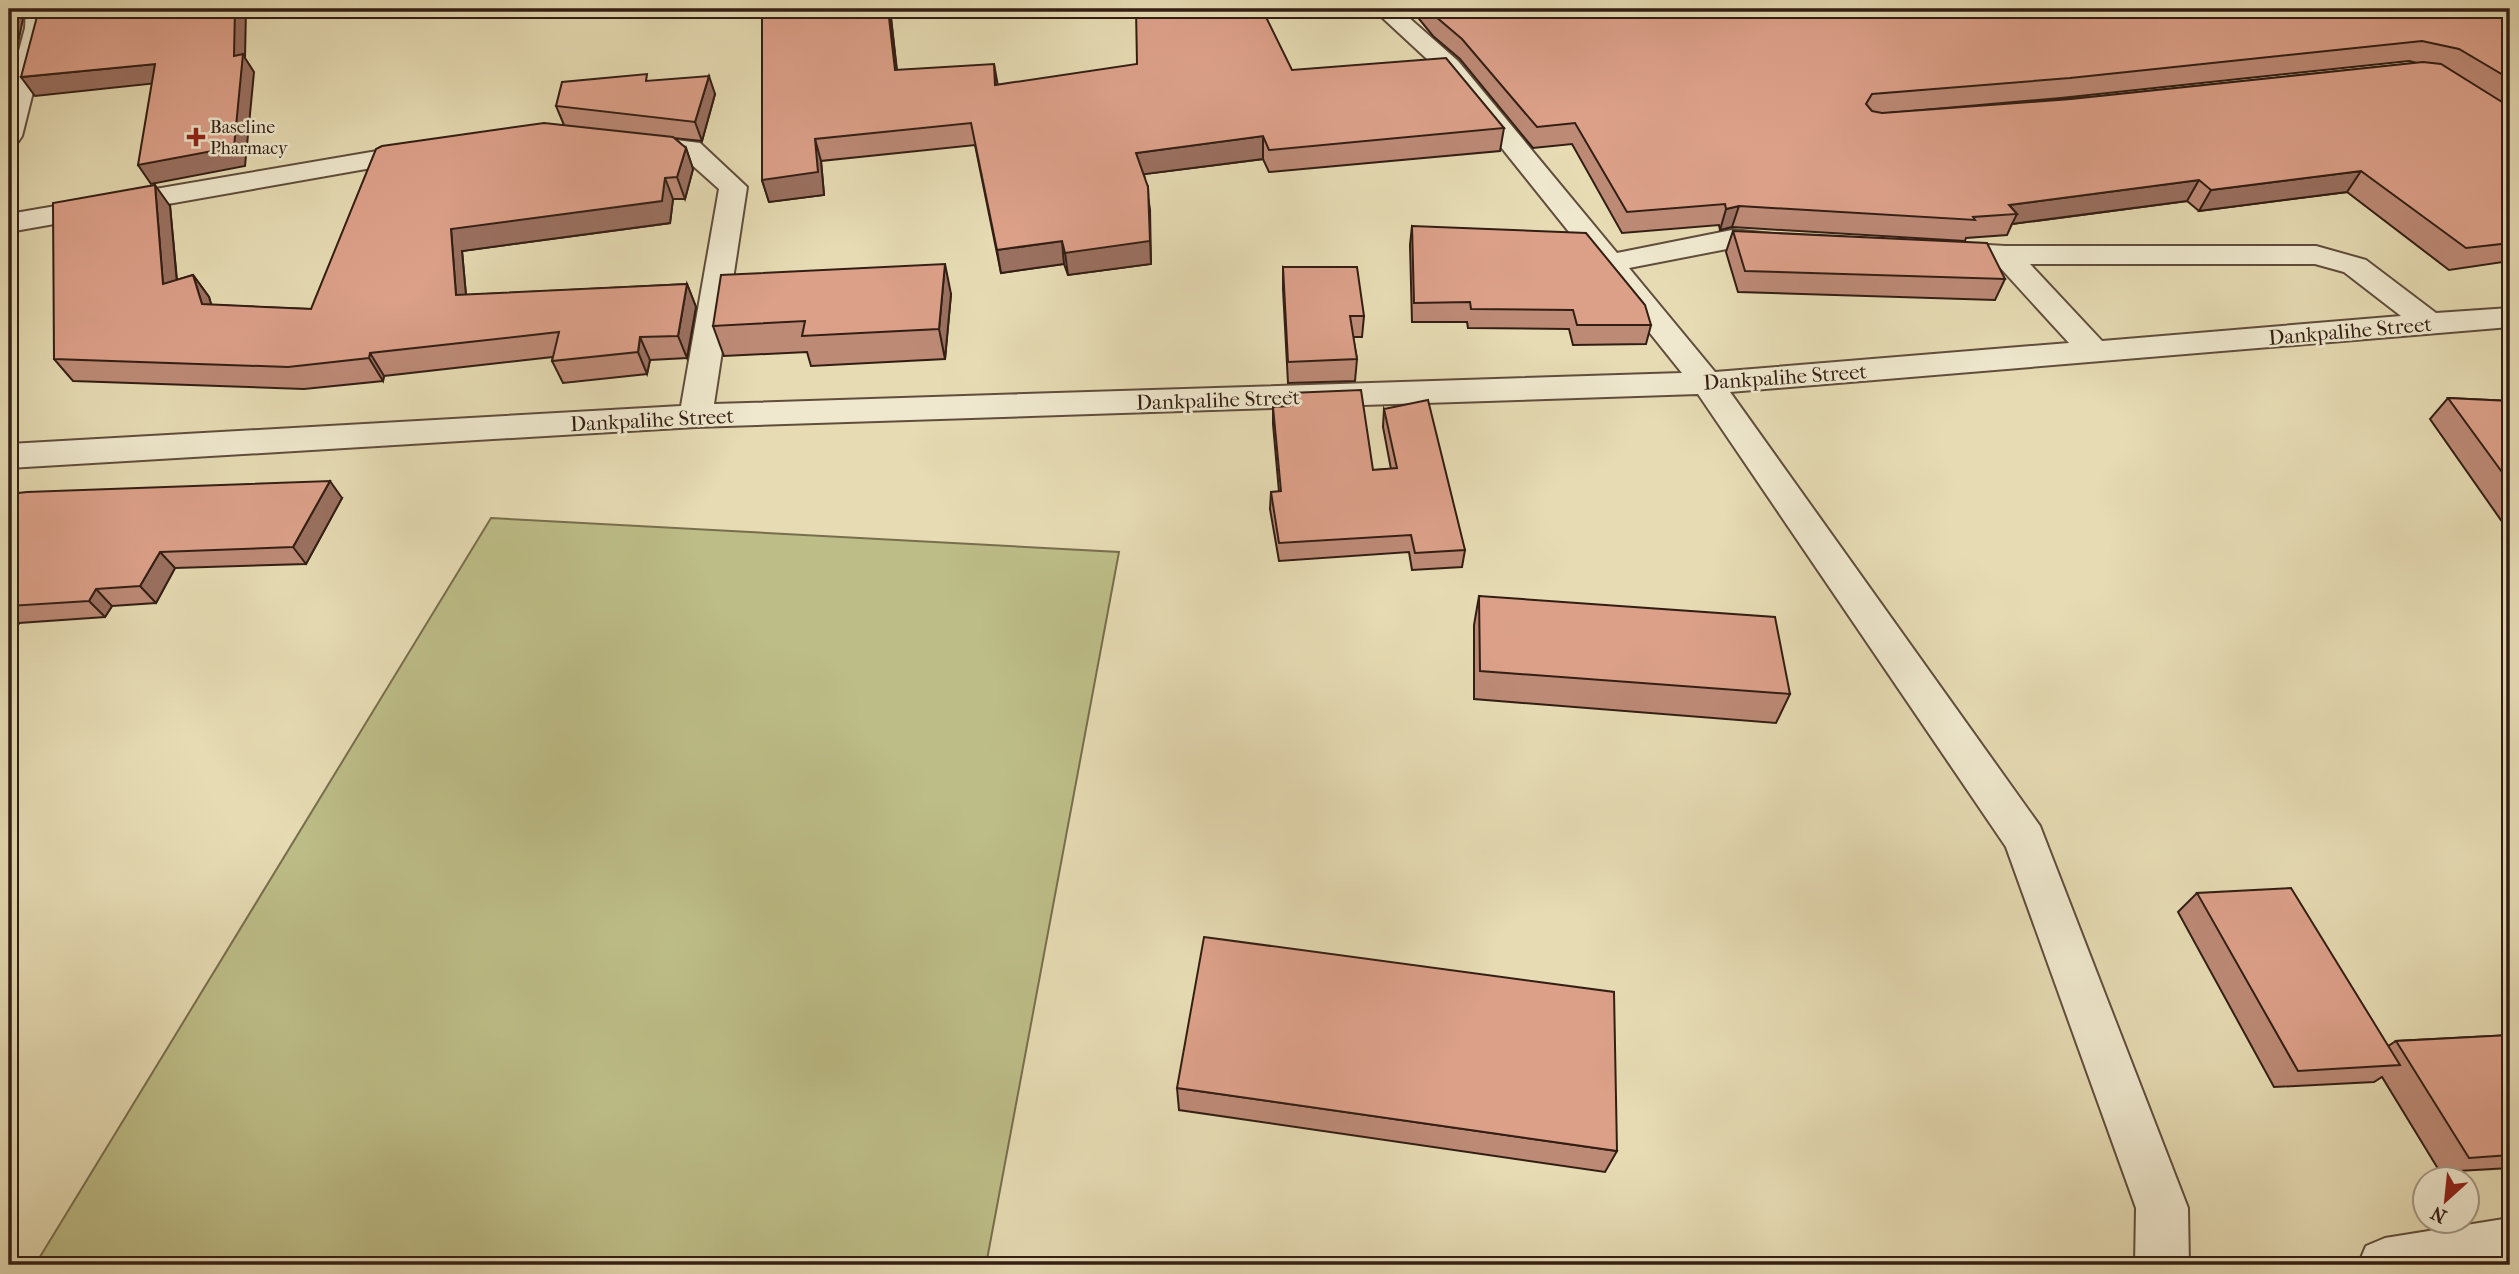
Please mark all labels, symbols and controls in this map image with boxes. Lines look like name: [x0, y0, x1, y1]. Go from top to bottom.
place label: Baseline Pharmacy: [210, 117, 289, 159]
marker: Baseline Pharmacy: [188, 129, 204, 145]
street label: Dankpalihe Street: [2267, 312, 2433, 350]
street label: Dankpalihe Street: [1702, 359, 1868, 395]
street label: Dankpalihe Street: [1136, 385, 1301, 415]
street label: Dankpalihe Street: [570, 404, 735, 436]
north arrow: [2410, 1166, 2480, 1236]
text: N: [2427, 1201, 2450, 1227]

